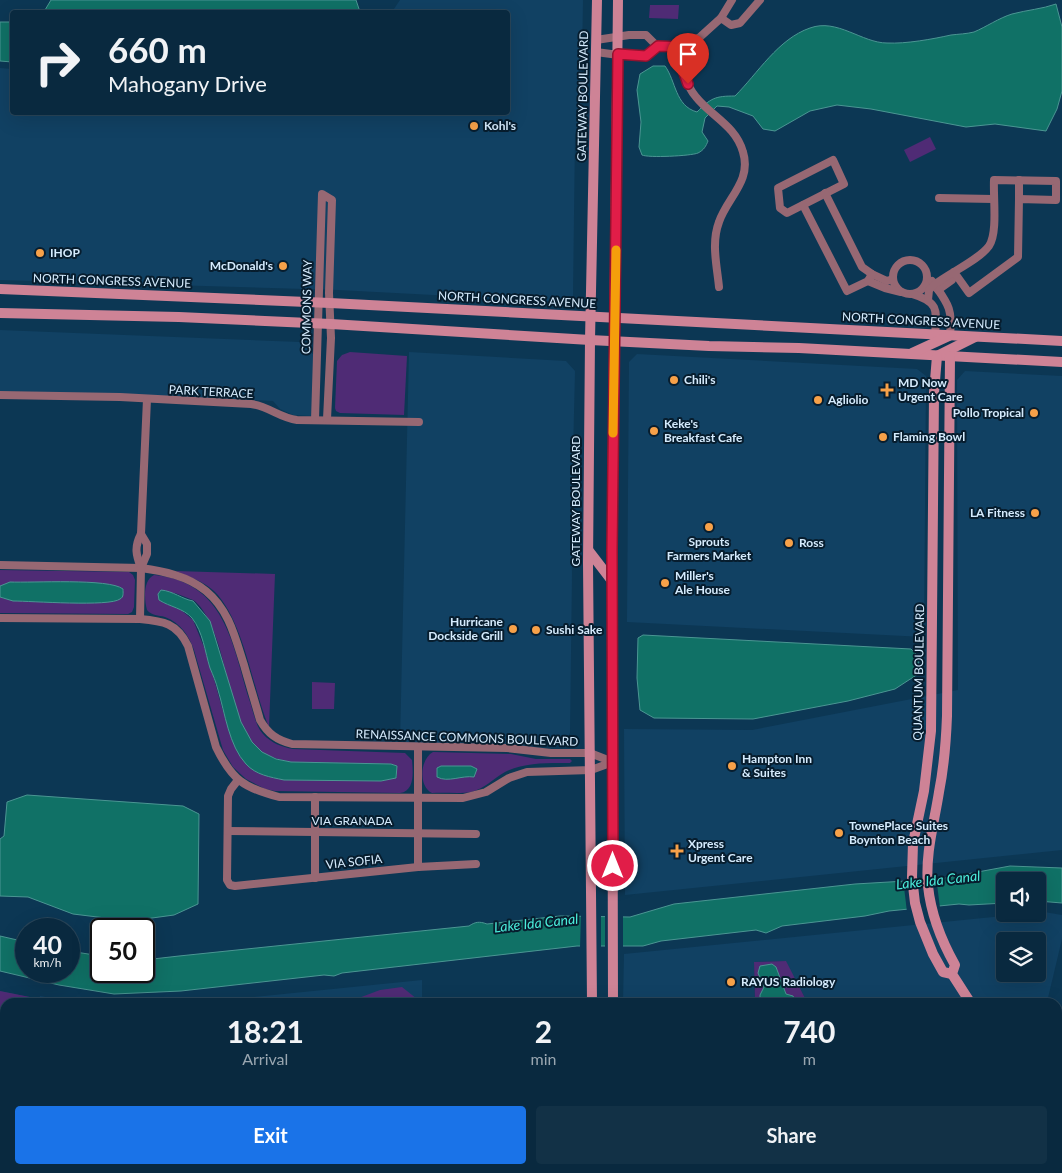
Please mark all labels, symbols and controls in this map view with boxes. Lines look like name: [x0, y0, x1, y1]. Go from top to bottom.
text: 660 m: [108, 28, 207, 70]
icon: right: [25, 30, 90, 95]
street label: GATEWAY BOULEVARD: [574, 30, 591, 162]
pin: [667, 33, 709, 84]
icon: arrive: [674, 40, 702, 68]
text: Mahogany Drive: [108, 70, 267, 97]
place label: Kohl's: [484, 118, 516, 133]
marker: Kohl's: [468, 120, 480, 132]
place label: IHOP: [50, 245, 81, 260]
marker: IHOP: [34, 247, 46, 259]
place label: McDonald's: [210, 258, 273, 273]
street label: COMMONS WAY: [298, 259, 315, 354]
marker: McDonald's: [277, 260, 289, 272]
street label: NORTH CONGRESS AVENUE: [33, 270, 191, 291]
street label: NORTH CONGRESS AVENUE: [438, 288, 597, 311]
street label: NORTH CONGRESS AVENUE: [842, 309, 1001, 332]
place label: Chili's: [684, 372, 715, 387]
marker: Chili's: [668, 374, 680, 386]
place label: MD Now Urgent Care: [898, 375, 963, 404]
street label: PARK TERRACE: [168, 382, 254, 401]
marker: MD Now Urgent Care: [880, 383, 894, 397]
place label: Agliolio: [827, 392, 869, 407]
marker: Agliolio: [812, 394, 824, 406]
place label: Pollo Tropical: [953, 405, 1024, 420]
marker: Pollo Tropical: [1028, 407, 1040, 419]
place label: Keke's Breakfast Cafe: [664, 416, 743, 445]
marker: Keke's Breakfast Cafe: [648, 425, 660, 437]
place label: Flaming Bowl: [893, 429, 965, 444]
marker: Flaming Bowl: [877, 431, 889, 443]
street label: GATEWAY BOULEVARD: [568, 436, 583, 566]
place label: LA Fitness: [970, 505, 1025, 520]
marker: LA Fitness: [1029, 507, 1041, 519]
marker: Sprouts Farmers Market: [703, 521, 715, 533]
place label: Sprouts Farmers Market: [667, 534, 752, 563]
place label: Ross: [799, 535, 824, 550]
marker: Ross: [783, 537, 795, 549]
place label: Miller's Ale House: [674, 568, 731, 597]
marker: Miller's Ale House: [659, 577, 671, 589]
street label: QUANTUM BOULEVARD: [910, 603, 927, 741]
place label: Hurricane Dockside Grill: [428, 614, 504, 643]
place label: Sushi Sake: [546, 622, 603, 637]
marker: Hurricane Dockside Grill: [507, 623, 519, 635]
marker: Sushi Sake: [530, 624, 542, 636]
street label: RENAISSANCE COMMONS BOULEVARD: [355, 726, 579, 749]
place label: Hampton Inn & Suites: [742, 751, 812, 780]
marker: Hampton Inn & Suites: [726, 760, 738, 772]
street label: VIA GRANADA: [312, 813, 393, 828]
place label: TownePlace Suites Boynton Beach: [849, 818, 948, 847]
marker: TownePlace Suites Boynton Beach: [833, 827, 845, 839]
place label: Xpress Urgent Care: [688, 836, 753, 865]
position arrow: [586, 839, 638, 891]
marker: Xpress Urgent Care: [670, 844, 684, 858]
street label: VIA SOFIA: [325, 851, 384, 872]
water label: Lake Ida Canal: [895, 867, 981, 892]
map controls: [996, 872, 1046, 982]
button: sound: [996, 872, 1046, 922]
water label: Lake Ida Canal: [493, 910, 579, 935]
speed limit sign: 50: [90, 918, 155, 983]
text: 40: [33, 929, 62, 959]
button: layers: [996, 932, 1046, 982]
text: km/h: [33, 955, 62, 970]
place label: RAYUS Radiology: [741, 974, 836, 989]
marker: RAYUS Radiology: [725, 976, 737, 988]
text: 18:21: [227, 1013, 304, 1049]
text: 2: [535, 1013, 552, 1049]
text: 740: [783, 1013, 835, 1049]
text: Arrival: [242, 1049, 288, 1068]
text: min: [531, 1049, 557, 1068]
text: m: [803, 1049, 816, 1068]
button: Exit: [15, 1106, 526, 1164]
button: Share: [536, 1106, 1047, 1164]

